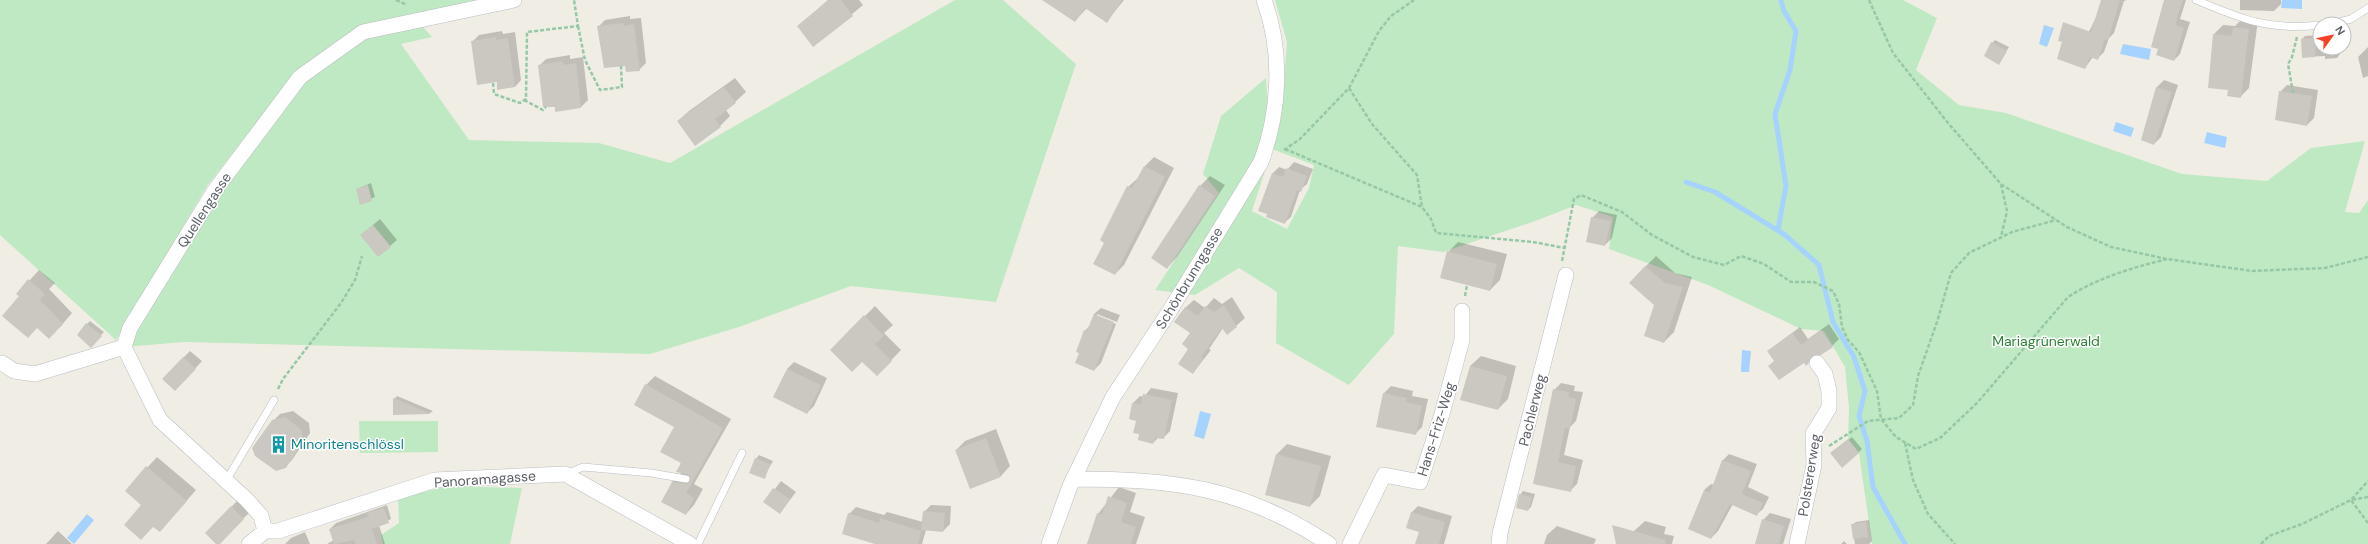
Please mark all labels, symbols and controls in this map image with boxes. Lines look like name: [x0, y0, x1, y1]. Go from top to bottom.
north arrow: [2312, 16, 2352, 56]
text: N: [2332, 23, 2348, 38]
street label: Quellengasse: [173, 169, 235, 251]
street label: Schönbrunngasse: [1151, 224, 1227, 332]
park label: Mariagrünerwald: [1992, 332, 2100, 350]
street label: Pachlerweg: [1514, 372, 1550, 448]
street label: Hans-Friz-Weg: [1413, 379, 1459, 478]
street label: Polstererweg: [1794, 432, 1824, 518]
building icon: Minoritenschlössl: [268, 434, 288, 454]
place label: Minoritenschlössl: [291, 435, 404, 453]
street label: Panoramagasse: [433, 466, 537, 492]

